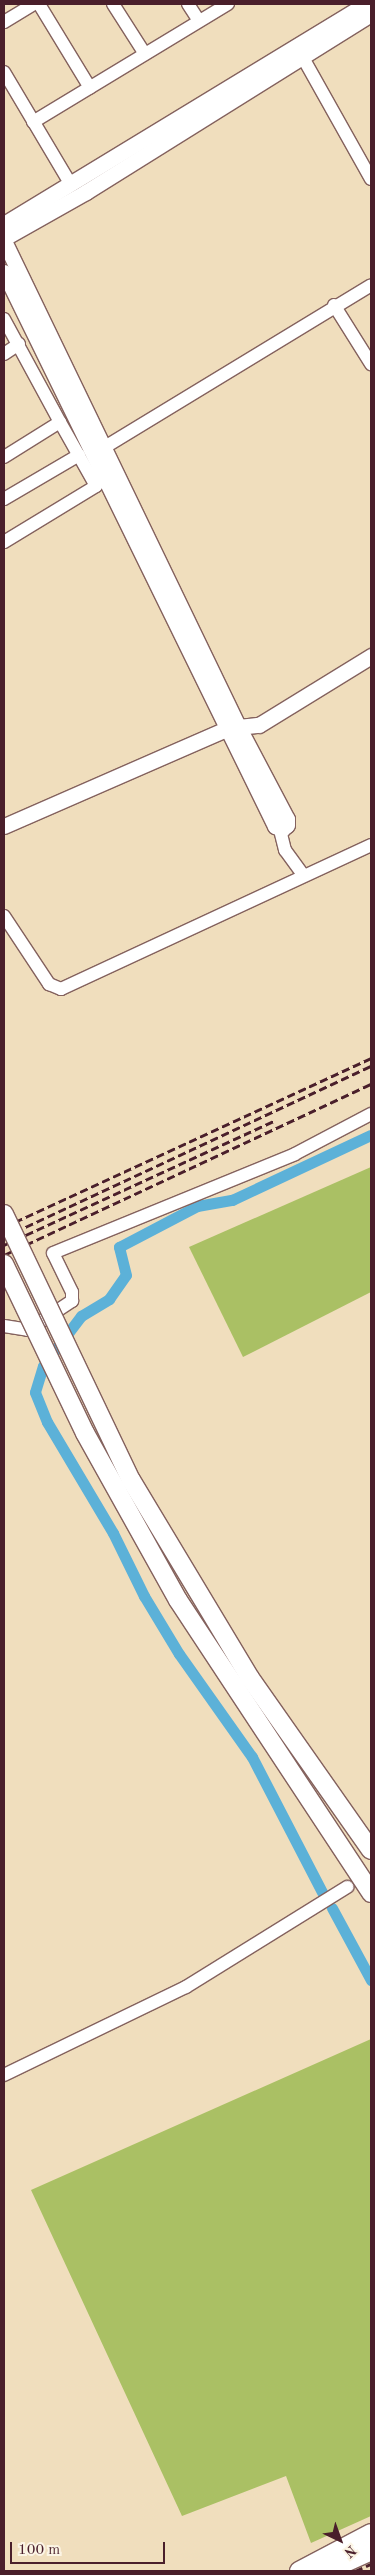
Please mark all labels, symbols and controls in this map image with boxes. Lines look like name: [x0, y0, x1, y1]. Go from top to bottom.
north arrow: [315, 2515, 365, 2565]
scale bar: [12, 2532, 168, 2564]
text: N: [341, 2542, 359, 2560]
text: 100 m: [18, 2543, 60, 2558]

